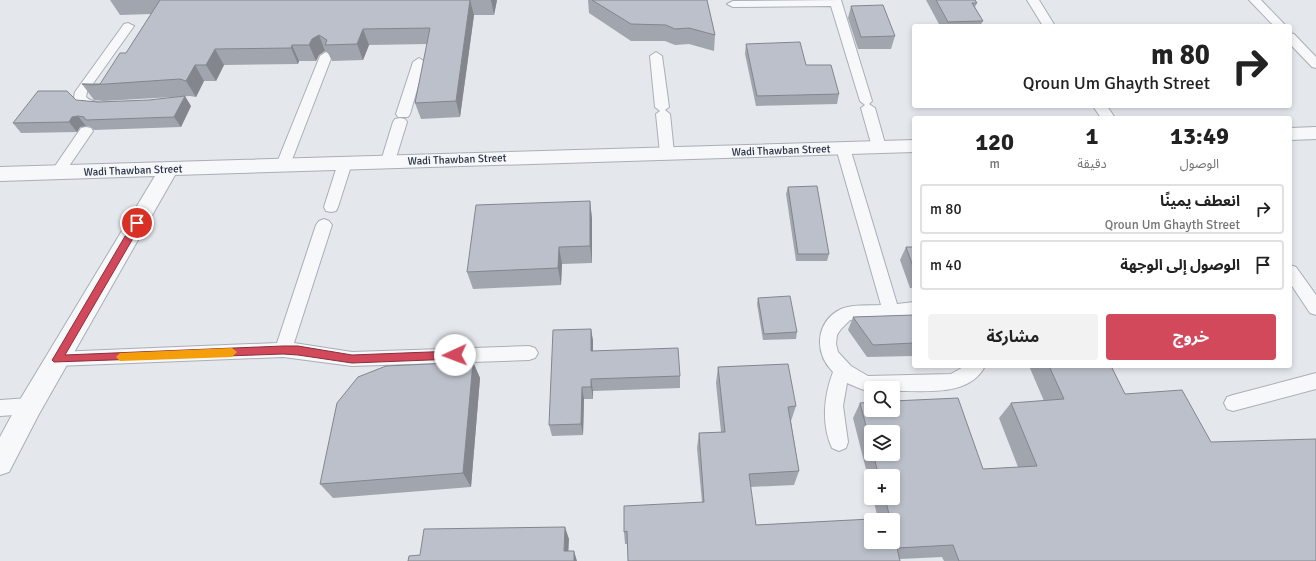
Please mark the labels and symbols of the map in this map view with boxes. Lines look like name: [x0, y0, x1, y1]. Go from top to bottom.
street label: Wadi Thawban Street: [731, 142, 831, 159]
street label: Wadi Thawban Street: [407, 151, 507, 168]
street label: Wadi Thawban Street: [83, 162, 183, 179]
pin: [120, 206, 154, 240]
position arrow: [434, 334, 476, 376]

